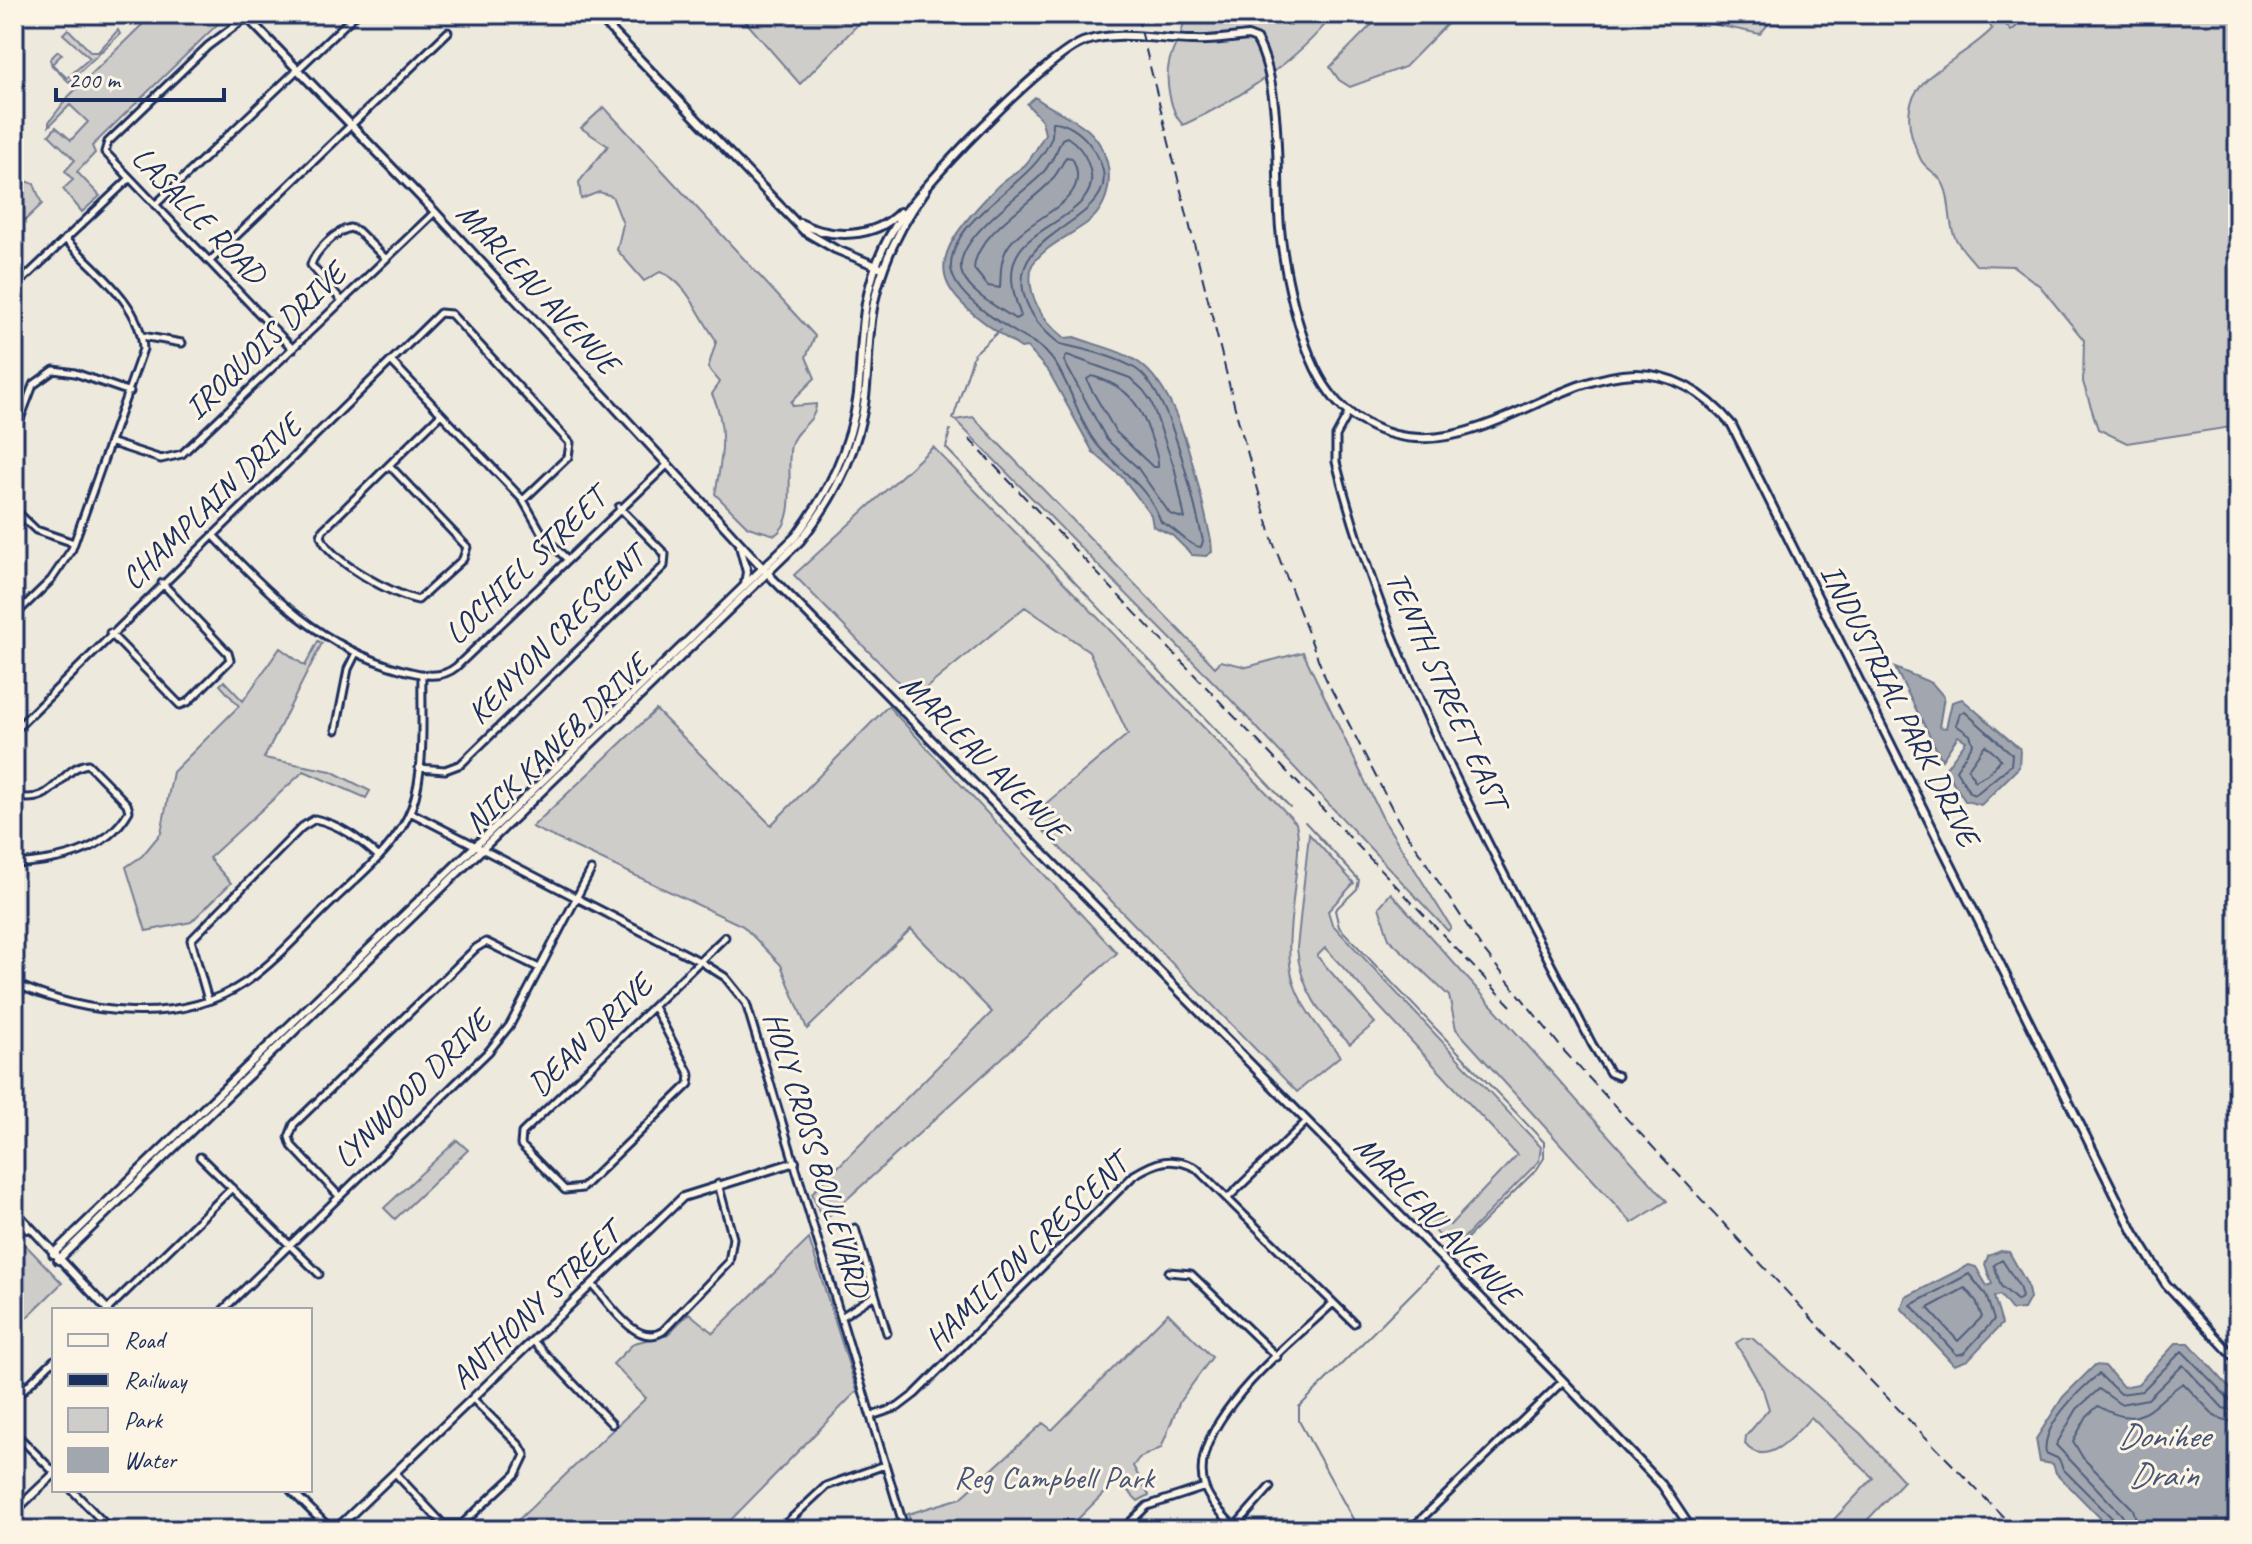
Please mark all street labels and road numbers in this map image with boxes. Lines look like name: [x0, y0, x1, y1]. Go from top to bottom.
street label: LASALLE ROAD: [123, 137, 277, 294]
street label: MARLEAU AVENUE: [448, 193, 631, 386]
street label: IROQUOIS DRIVE: [176, 251, 357, 428]
street label: CHAMPLAIN DRIVE: [112, 403, 313, 598]
street label: LOCHIEL STREET: [436, 474, 620, 653]
street label: KENYON CRESCENT: [458, 533, 658, 733]
street label: INDUSTRIAL PARK DRIVE: [1811, 557, 1991, 857]
street label: TENTH STREET EAST: [1376, 565, 1520, 821]
street label: NICK KANEB DRIVE: [455, 642, 660, 842]
street label: MARLEAU AVENUE: [891, 664, 1080, 853]
street label: DEAN DRIVE: [519, 963, 664, 1105]
street label: LYNWOOD DRIVE: [324, 999, 502, 1177]
street label: HOLY CROSS BOULEVARD: [754, 1007, 881, 1304]
street label: MARLEAU AVENUE: [1346, 1126, 1531, 1317]
street label: HAMILTON CRESCENT: [916, 1140, 1141, 1359]
street label: ANTHONY STREET: [441, 1209, 635, 1398]

